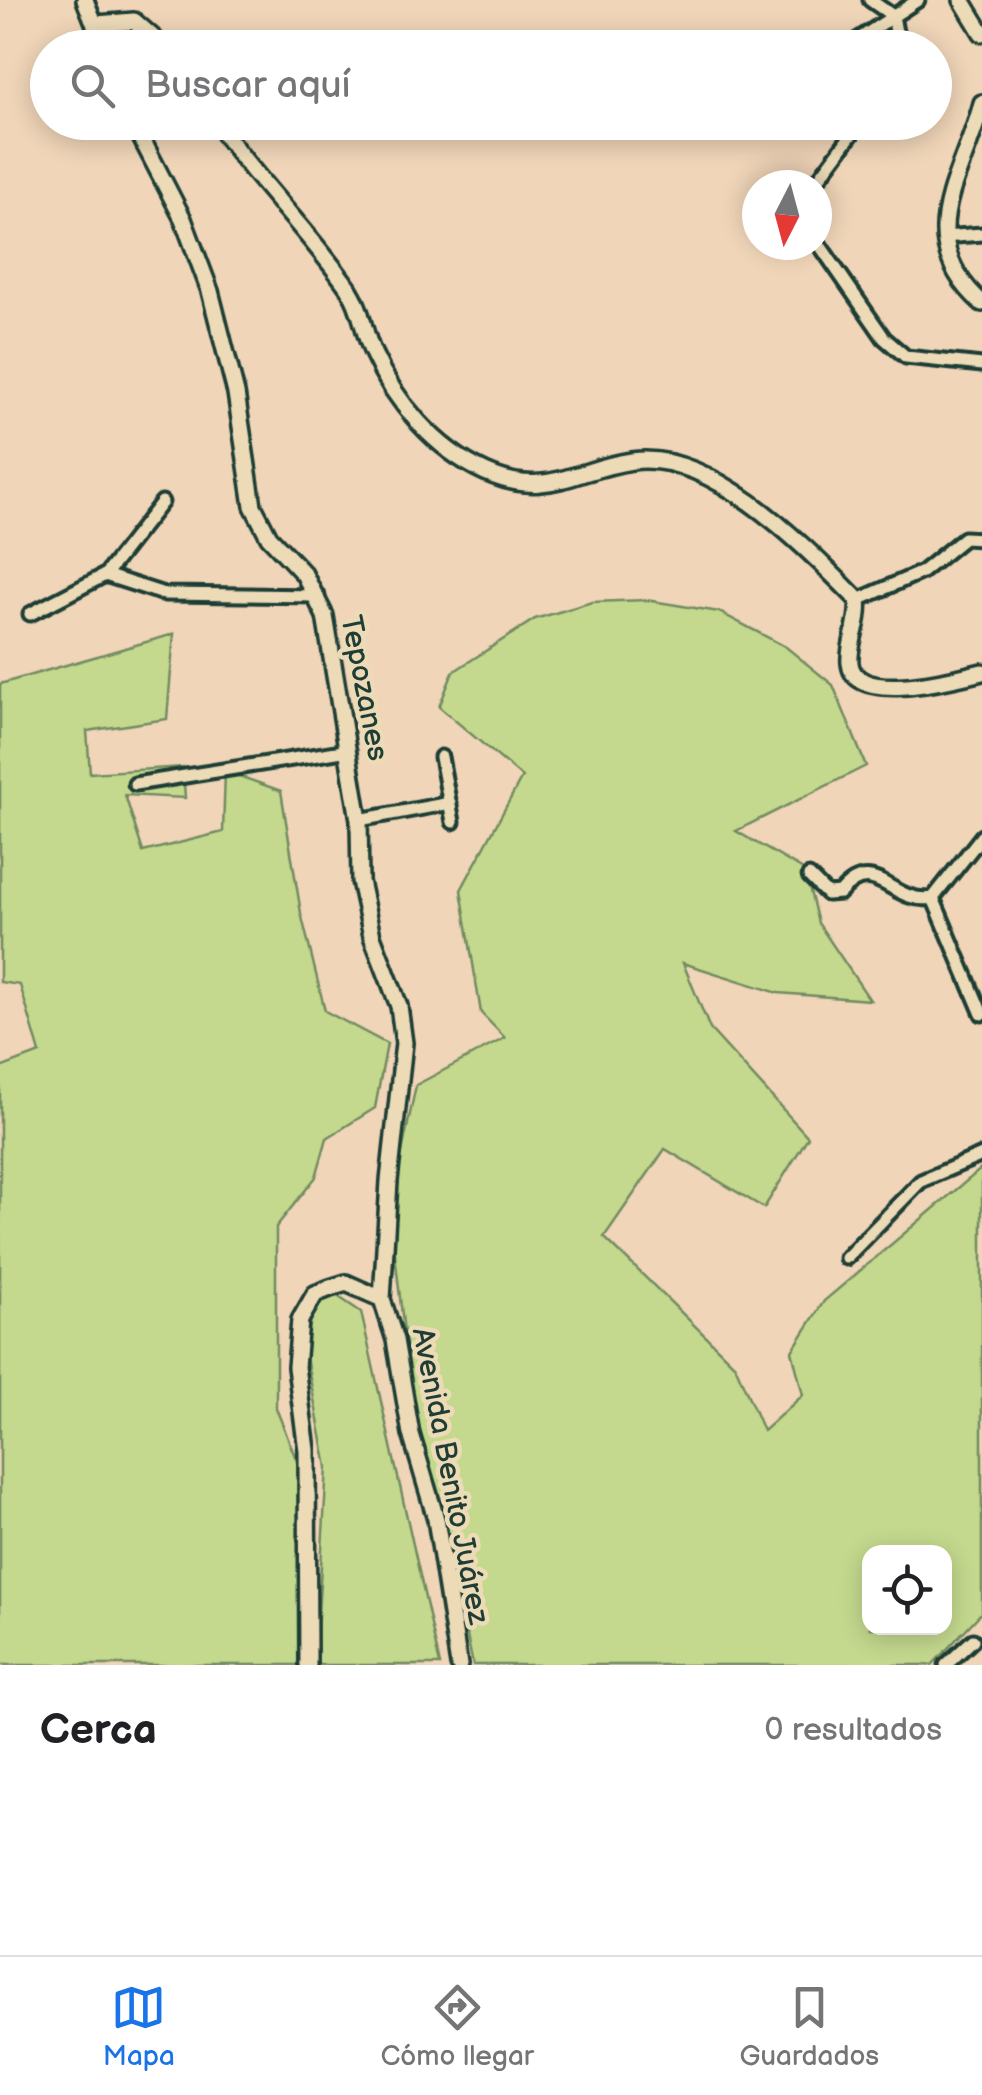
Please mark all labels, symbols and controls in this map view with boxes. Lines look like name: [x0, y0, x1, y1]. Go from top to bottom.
search box: [30, 30, 952, 140]
icon: search: [65, 58, 120, 113]
text: Buscar aquí: [145, 63, 351, 108]
north arrow: [742, 170, 832, 260]
street label: Tepozanes: [332, 612, 396, 764]
street label: Avenida Benito Juárez: [404, 1325, 497, 1628]
map controls: [862, 1545, 952, 1635]
button: locate: [862, 1545, 952, 1635]
text: Cerca: [40, 1705, 157, 1756]
text: 0 resultados: [765, 1711, 942, 1750]
tab: Mapa: [103, 1980, 175, 2073]
tab: Cómo llegar: [380, 1980, 534, 2073]
tab: Guardados: [740, 1980, 879, 2073]

